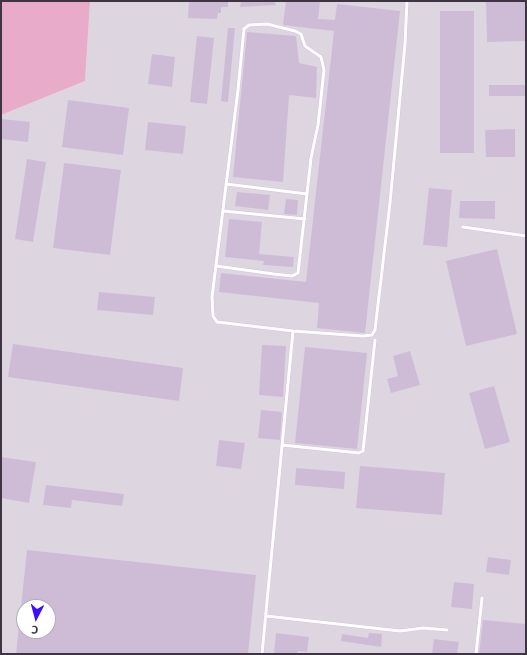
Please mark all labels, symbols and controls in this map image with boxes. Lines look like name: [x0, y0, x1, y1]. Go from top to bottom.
north arrow: [16, 599, 56, 639]
text: С: [31, 623, 39, 638]

